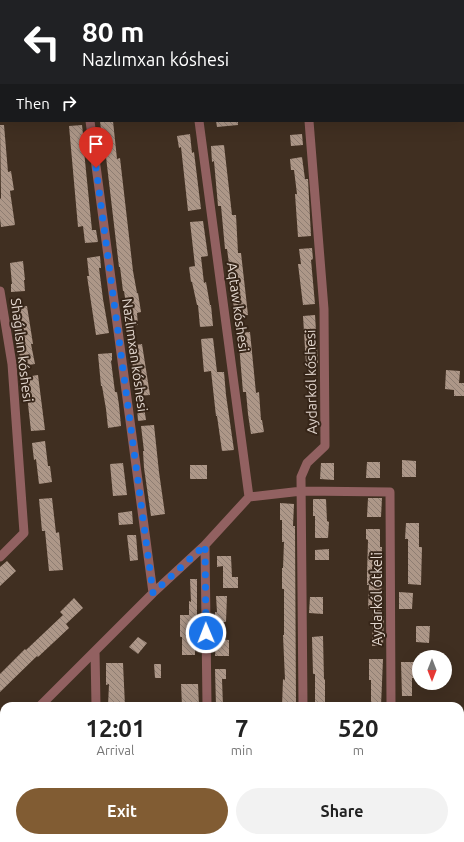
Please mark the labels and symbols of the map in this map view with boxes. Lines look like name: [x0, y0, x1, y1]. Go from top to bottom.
pin: [79, 127, 113, 168]
street label: Aqtaw kóshesi: [224, 261, 252, 353]
street label: Shaǵılsın kóshesi: [8, 297, 36, 403]
street label: Nazlımxan kóshesi: [119, 297, 151, 413]
street label: Aydarkól kóshesi: [302, 330, 320, 434]
street label: Aydarkól ótkeli: [369, 552, 385, 646]
position arrow: [185, 612, 227, 654]
north arrow: [412, 650, 452, 690]

